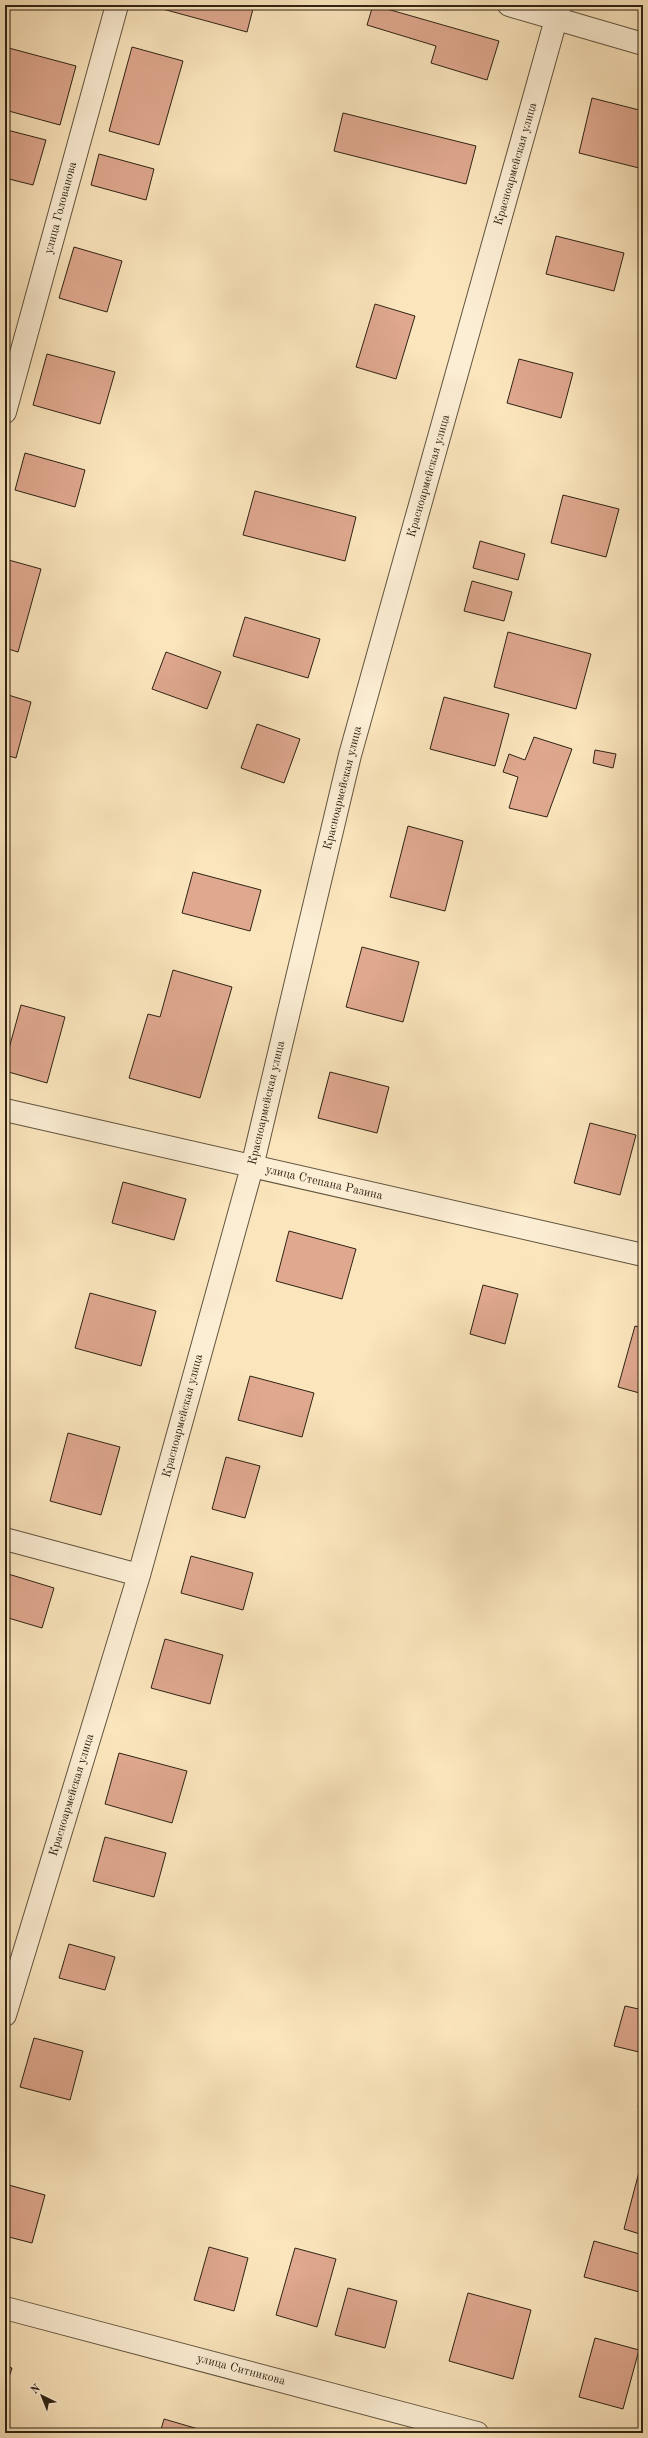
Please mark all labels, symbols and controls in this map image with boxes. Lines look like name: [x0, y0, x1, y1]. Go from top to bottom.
street label: Красноармейская улица: [493, 101, 539, 227]
street label: улица Голованова: [43, 161, 79, 255]
street label: Красноармейская улица: [406, 413, 452, 539]
street label: Красноармейская улица: [322, 725, 364, 851]
street label: Красноармейская улица: [247, 1040, 287, 1166]
street label: улица Степана Разина: [264, 1164, 384, 1202]
street label: Красноармейская улица: [161, 1353, 205, 1479]
street label: Красноармейская улица: [48, 1732, 96, 1858]
street label: улица Ситникова: [196, 2352, 287, 2388]
north arrow: [22, 2376, 62, 2416]
text: N: [29, 2382, 43, 2397]

